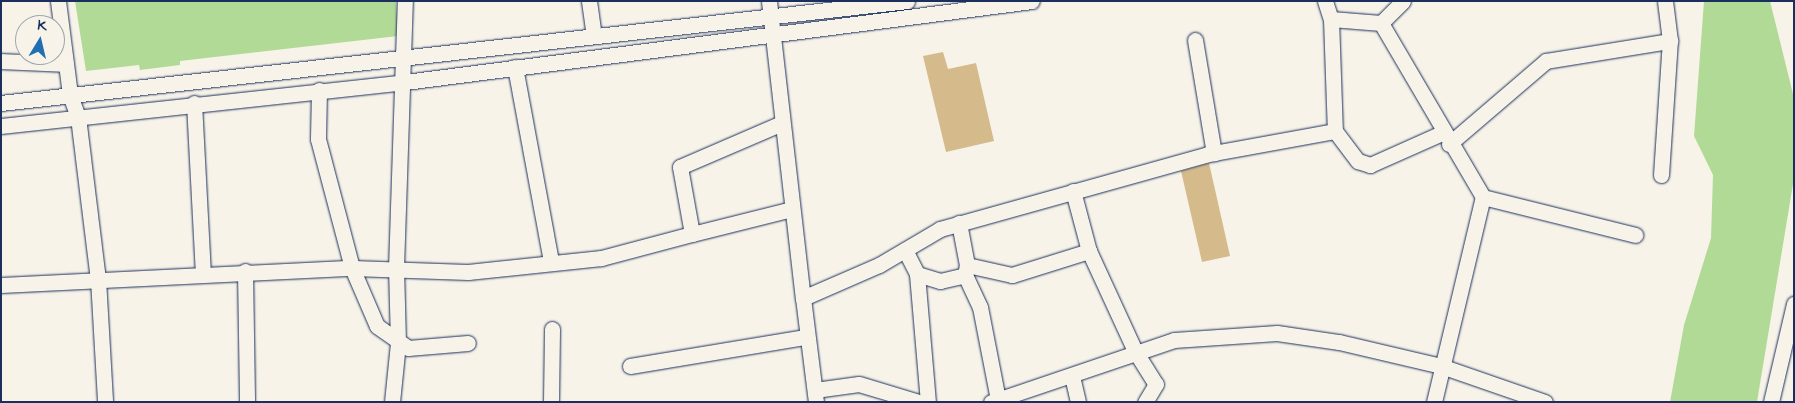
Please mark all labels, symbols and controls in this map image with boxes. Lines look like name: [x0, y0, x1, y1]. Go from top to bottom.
north arrow: [15, 15, 65, 65]
text: K: [36, 17, 48, 36]

